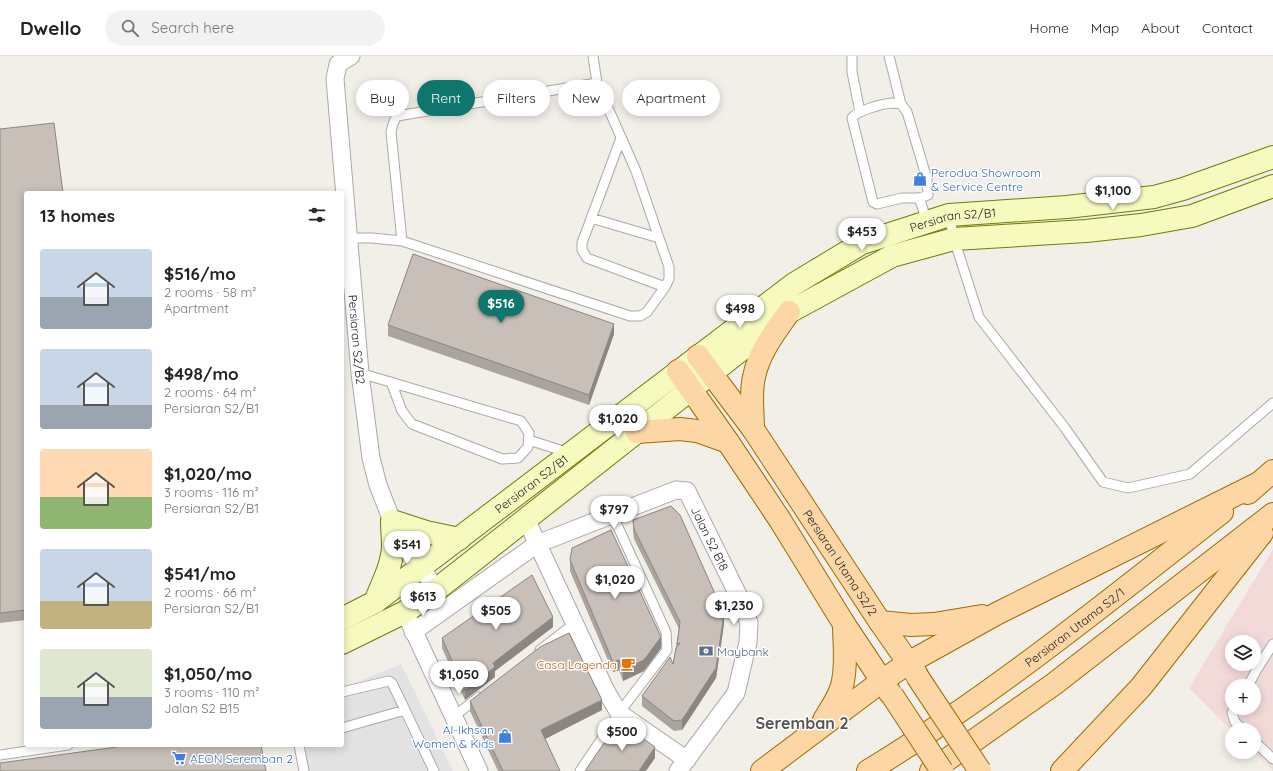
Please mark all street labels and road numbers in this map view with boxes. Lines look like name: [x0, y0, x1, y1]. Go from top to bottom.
street label: Persiaran S2/B1: [908, 204, 996, 235]
street label: Persiaran S2/B2: [346, 294, 369, 386]
street label: Persiaran S2/B1: [491, 451, 571, 516]
street label: Jalan S2 B18: [688, 504, 732, 573]
street label: Persiaran Utama S2/2: [800, 507, 881, 618]
street label: Persiaran Utama S2/1: [1022, 584, 1127, 670]

